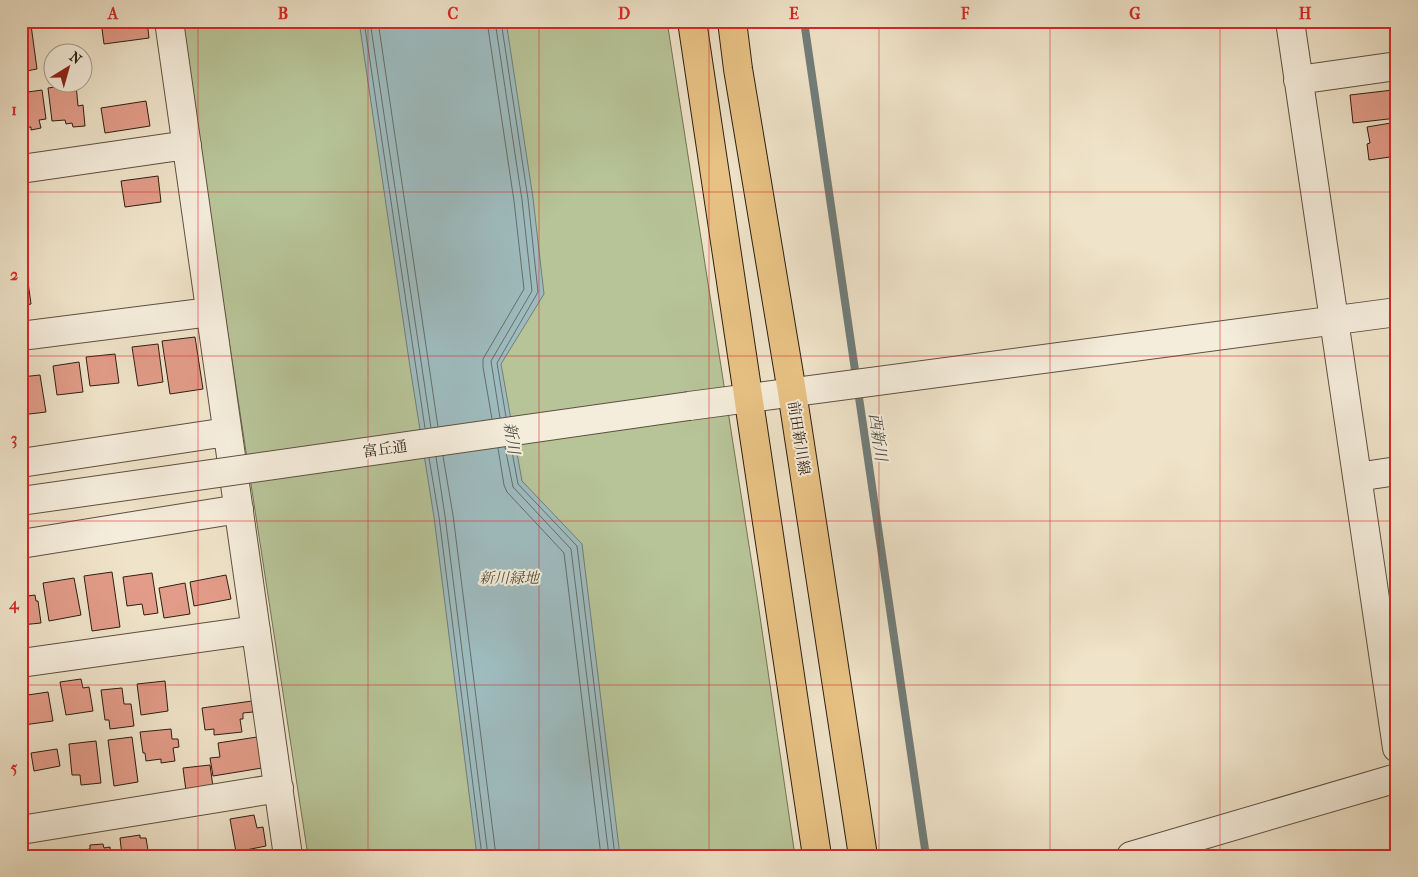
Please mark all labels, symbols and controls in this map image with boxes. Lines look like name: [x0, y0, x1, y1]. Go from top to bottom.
text: A: [107, 4, 119, 23]
text: B: [278, 4, 288, 23]
text: C: [448, 4, 459, 23]
text: D: [618, 4, 630, 23]
text: E: [789, 4, 799, 23]
text: F: [960, 4, 970, 23]
text: G: [1129, 4, 1141, 23]
text: H: [1299, 4, 1312, 23]
north arrow: [42, 42, 92, 92]
text: N: [66, 48, 85, 68]
text: 1: [11, 100, 17, 119]
text: 2: [10, 265, 18, 284]
street label: 前田新川線: [784, 400, 814, 476]
water label: 西新川: [865, 412, 891, 464]
water label: 新川: [500, 421, 524, 457]
text: 3: [11, 429, 17, 449]
street label: 富丘通: [361, 437, 409, 461]
park label: 新川緑地: [479, 569, 541, 587]
text: 4: [8, 594, 20, 614]
text: 5: [11, 758, 18, 777]

